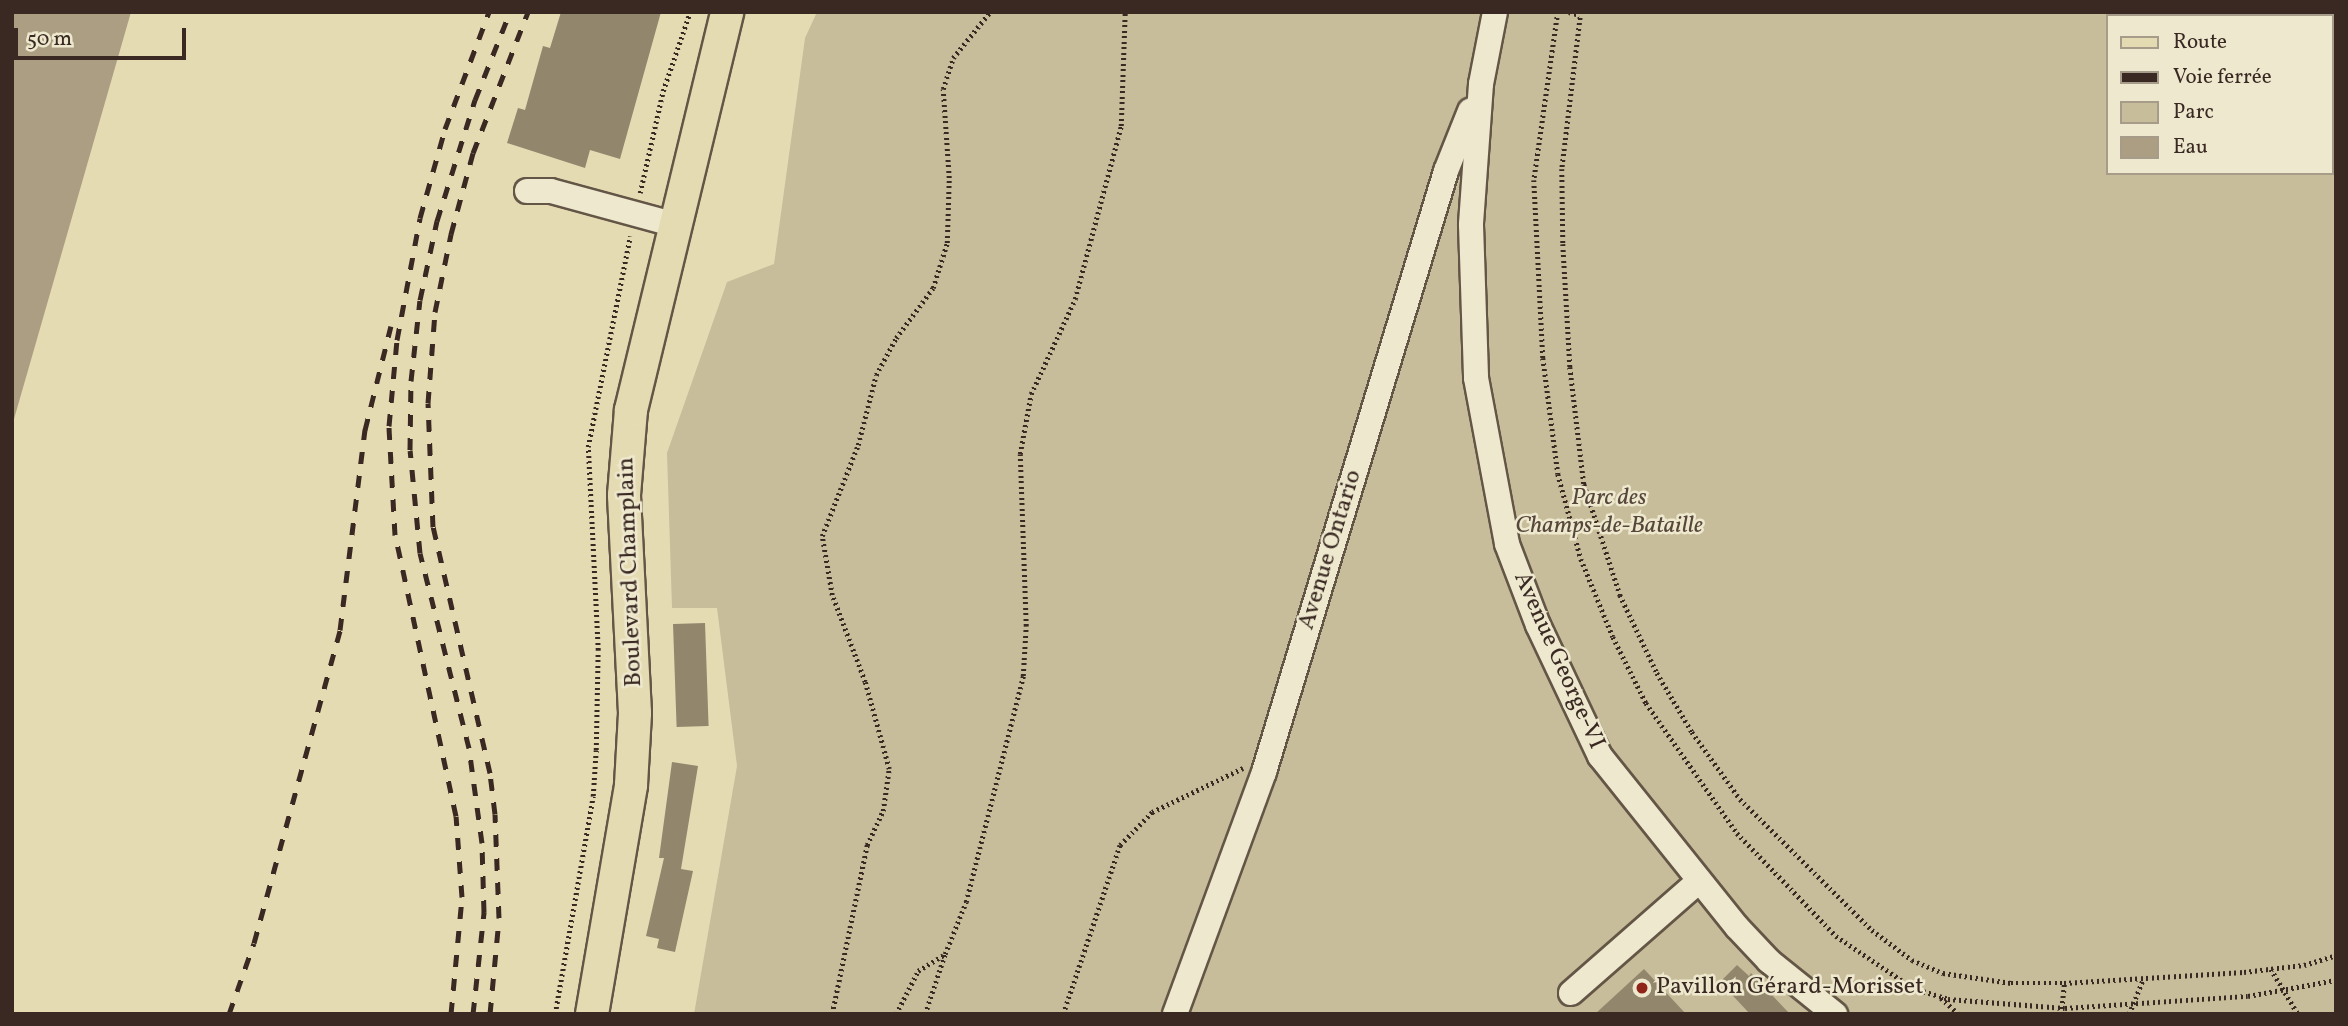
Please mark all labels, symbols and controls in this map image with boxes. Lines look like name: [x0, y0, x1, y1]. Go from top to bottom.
scale bar: [18, 14, 189, 58]
legend: [2106, 14, 2334, 175]
text: 50 m: [27, 25, 72, 54]
text: Route: [2173, 28, 2227, 57]
text: Voie ferrée: [2173, 63, 2272, 92]
text: Parc: [2173, 98, 2214, 127]
text: Eau: [2173, 133, 2208, 162]
street label: Boulevard Champlain: [613, 457, 649, 687]
street label: Avenue Ontario: [1293, 467, 1369, 633]
park label: Parc des Champs-de-Bataille: [1515, 485, 1703, 541]
street label: Avenue George-VI: [1506, 568, 1610, 754]
place label: Pavillon Gérard-Morisset: [1656, 974, 1924, 1002]
marker: Pavillon Gérard-Morisset: [1634, 980, 1650, 996]

